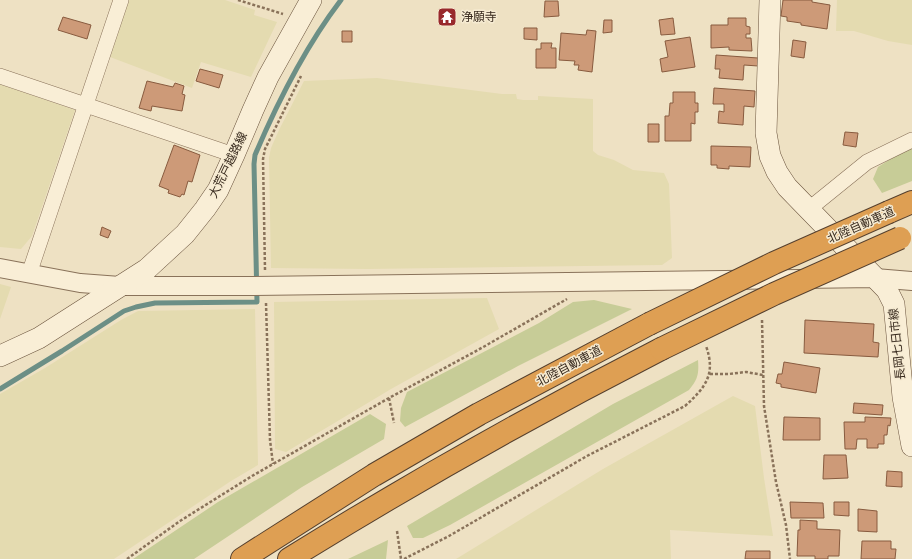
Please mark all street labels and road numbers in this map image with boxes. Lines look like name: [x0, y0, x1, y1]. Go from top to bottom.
street label: 大荒戸越路線: [206, 130, 250, 200]
street label: 北陸自動車道: [825, 204, 897, 246]
street label: 長岡七日市線: [886, 307, 908, 381]
street label: 北陸自動車道: [534, 343, 604, 389]

